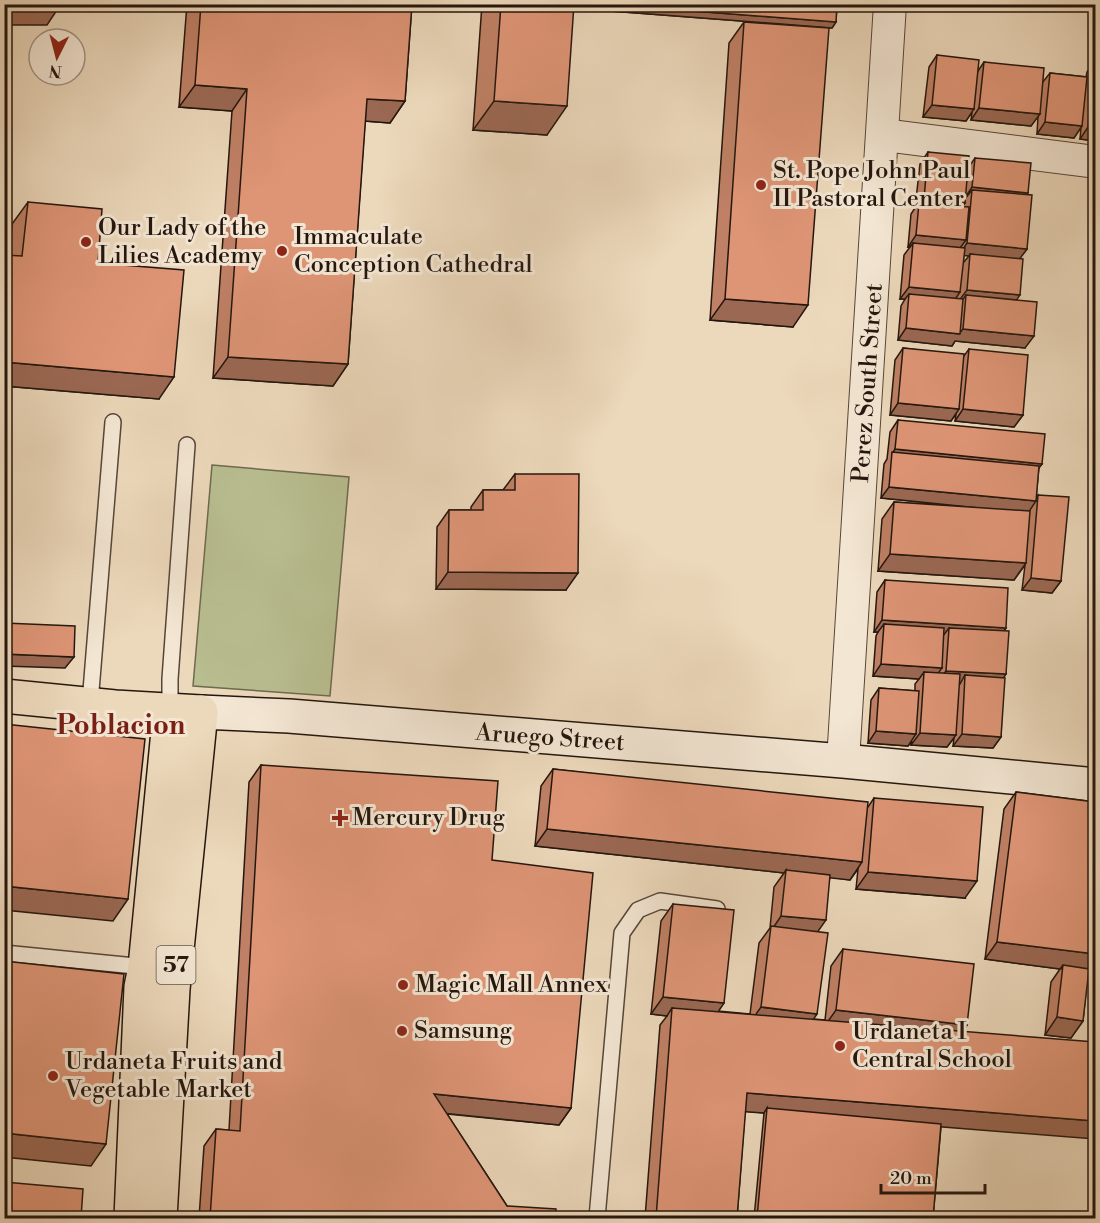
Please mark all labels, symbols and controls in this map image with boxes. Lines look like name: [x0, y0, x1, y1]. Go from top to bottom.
north arrow: [27, 27, 87, 87]
text: N: [48, 60, 63, 82]
place label: St. Pope John Paul II Pastoral Center: [773, 156, 970, 214]
marker: St. Pope John Paul II Pastoral Center: [754, 178, 768, 192]
place label: Our Lady of the Lilies Academy: [98, 213, 266, 271]
place label: Immaculate Conception Cathedral: [294, 222, 533, 280]
marker: Our Lady of the Lilies Academy: [79, 235, 93, 249]
marker: Immaculate Conception Cathedral: [275, 244, 289, 258]
street label: Perez South Street: [846, 282, 890, 484]
district label: Poblacion: [57, 709, 186, 743]
street label: Aruego Street: [473, 718, 626, 758]
place label: Mercury Drug: [352, 803, 505, 833]
marker: Mercury Drug: [333, 811, 347, 825]
road number: 57: [156, 946, 195, 984]
place label: Magic Mall Annex: [415, 970, 608, 1000]
marker: Magic Mall Annex: [396, 978, 410, 992]
place label: Samsung: [414, 1016, 512, 1046]
place label: Urdaneta I Central School: [852, 1017, 1012, 1075]
marker: Samsung: [395, 1024, 409, 1038]
marker: Urdaneta I Central School: [833, 1039, 847, 1053]
place label: Urdaneta Fruits and Vegetable Market: [64, 1047, 283, 1105]
marker: Urdaneta Fruits and Vegetable Market: [46, 1069, 60, 1083]
scale bar: [881, 1157, 984, 1195]
text: 20 m: [890, 1167, 932, 1190]

